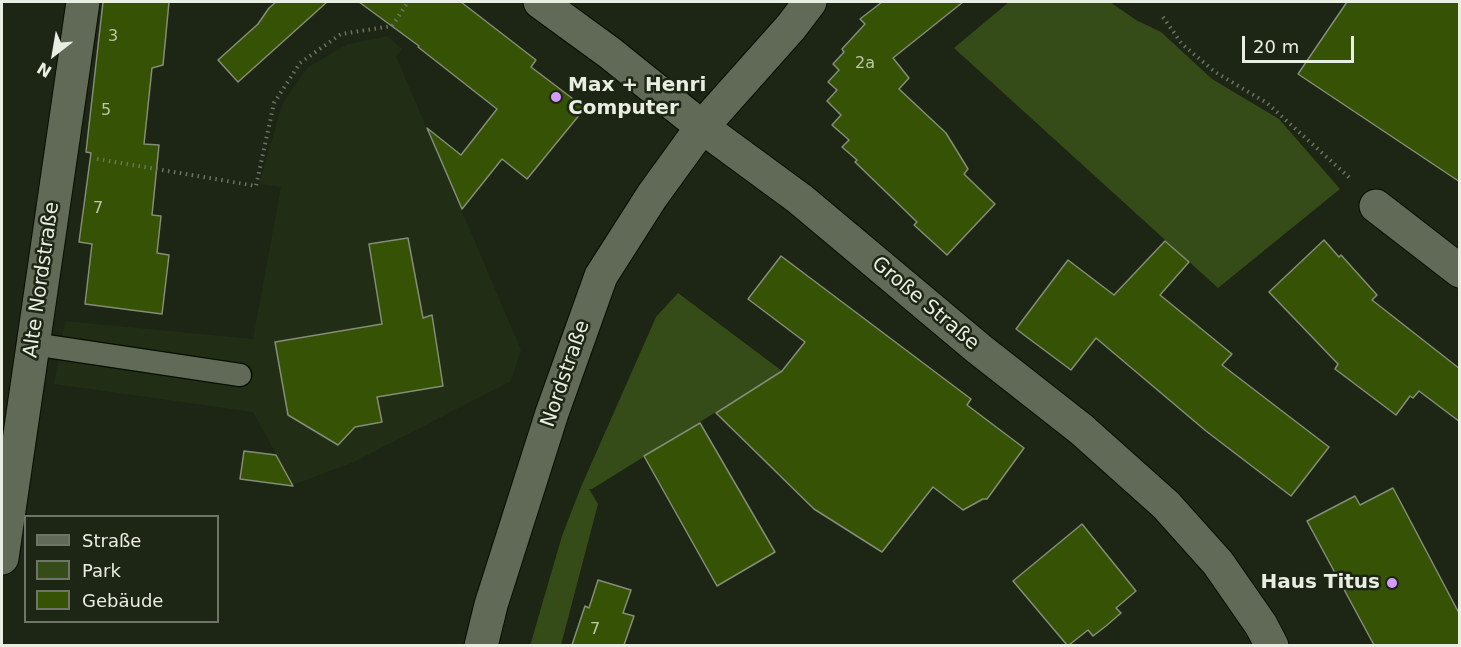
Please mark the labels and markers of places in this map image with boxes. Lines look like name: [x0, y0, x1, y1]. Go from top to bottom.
place label: Max + Henri Computer: [568, 74, 706, 121]
marker: Max + Henri Computer: [549, 90, 563, 104]
place label: Haus Titus: [1260, 571, 1380, 595]
marker: Haus Titus: [1385, 576, 1399, 590]

